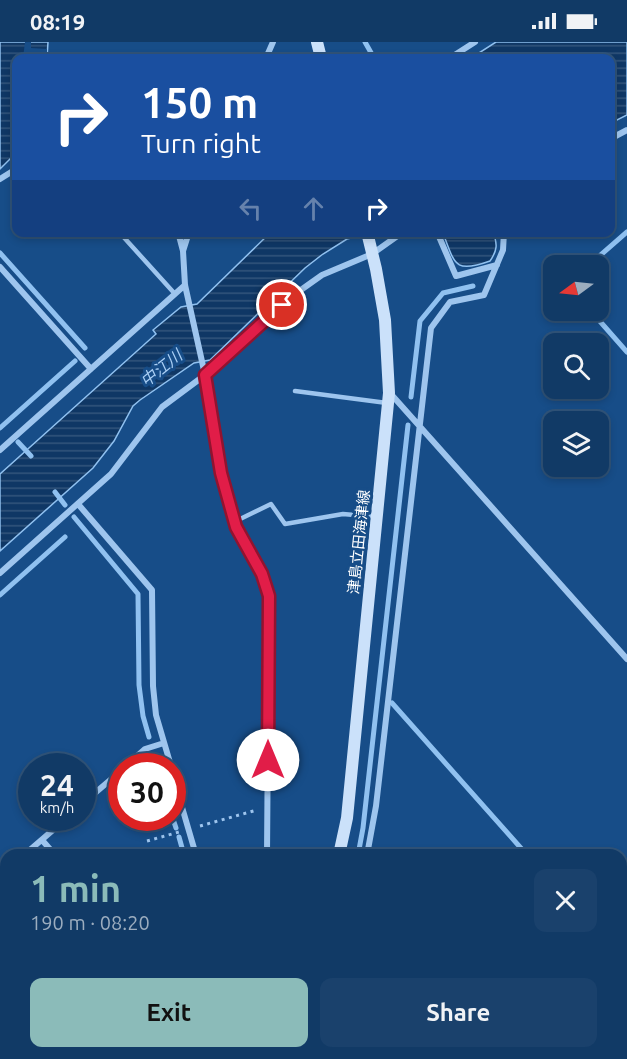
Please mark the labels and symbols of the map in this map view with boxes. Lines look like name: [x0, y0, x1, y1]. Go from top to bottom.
north arrow: [543, 255, 609, 321]
pin: [256, 279, 307, 330]
water label: 中江川: [137, 345, 187, 390]
street label: 津島立田海津線: [345, 489, 372, 595]
position arrow: [236, 728, 300, 792]
speed limit sign: 30: [108, 753, 186, 831]

